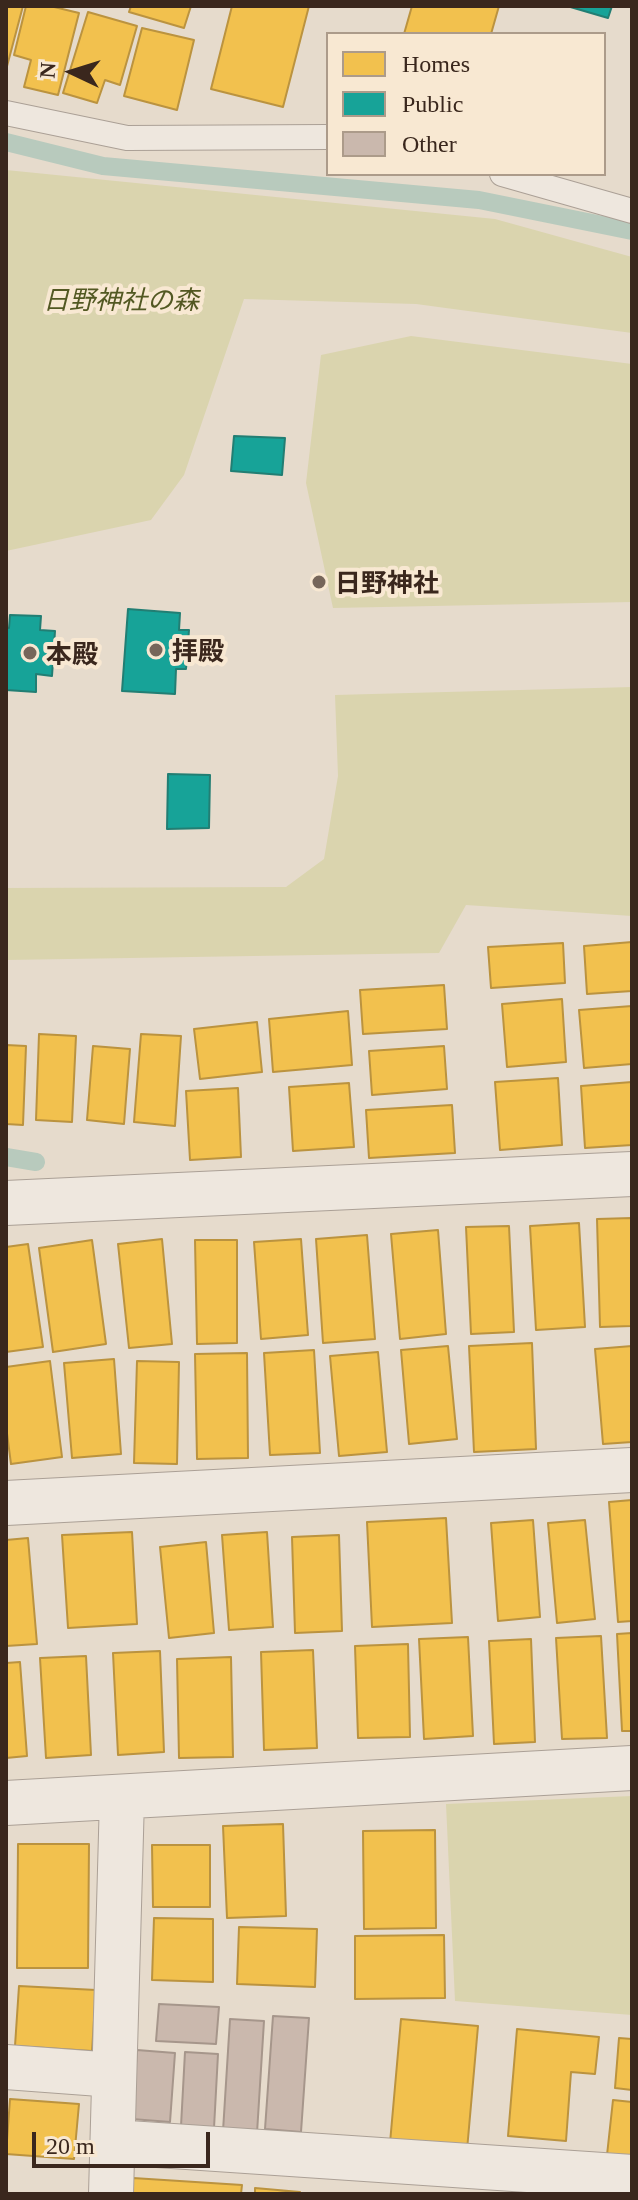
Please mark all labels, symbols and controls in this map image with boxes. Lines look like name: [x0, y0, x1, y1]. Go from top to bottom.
north arrow: [32, 32, 112, 112]
legend: [326, 32, 606, 176]
text: Homes: [402, 51, 470, 77]
text: N: [35, 62, 61, 79]
text: Public: [402, 91, 463, 117]
text: Other: [402, 131, 457, 157]
park label: 日野神社の森: [43, 283, 199, 315]
place label: 日野神社: [335, 566, 439, 598]
marker: 日野神社: [310, 573, 328, 591]
place label: 拝殿: [172, 634, 224, 666]
place label: 本殿: [46, 637, 98, 669]
marker: 拝殿: [147, 641, 165, 659]
marker: 本殿: [21, 644, 39, 662]
scale bar: [36, 2116, 214, 2166]
text: 20 m: [46, 2133, 95, 2159]

